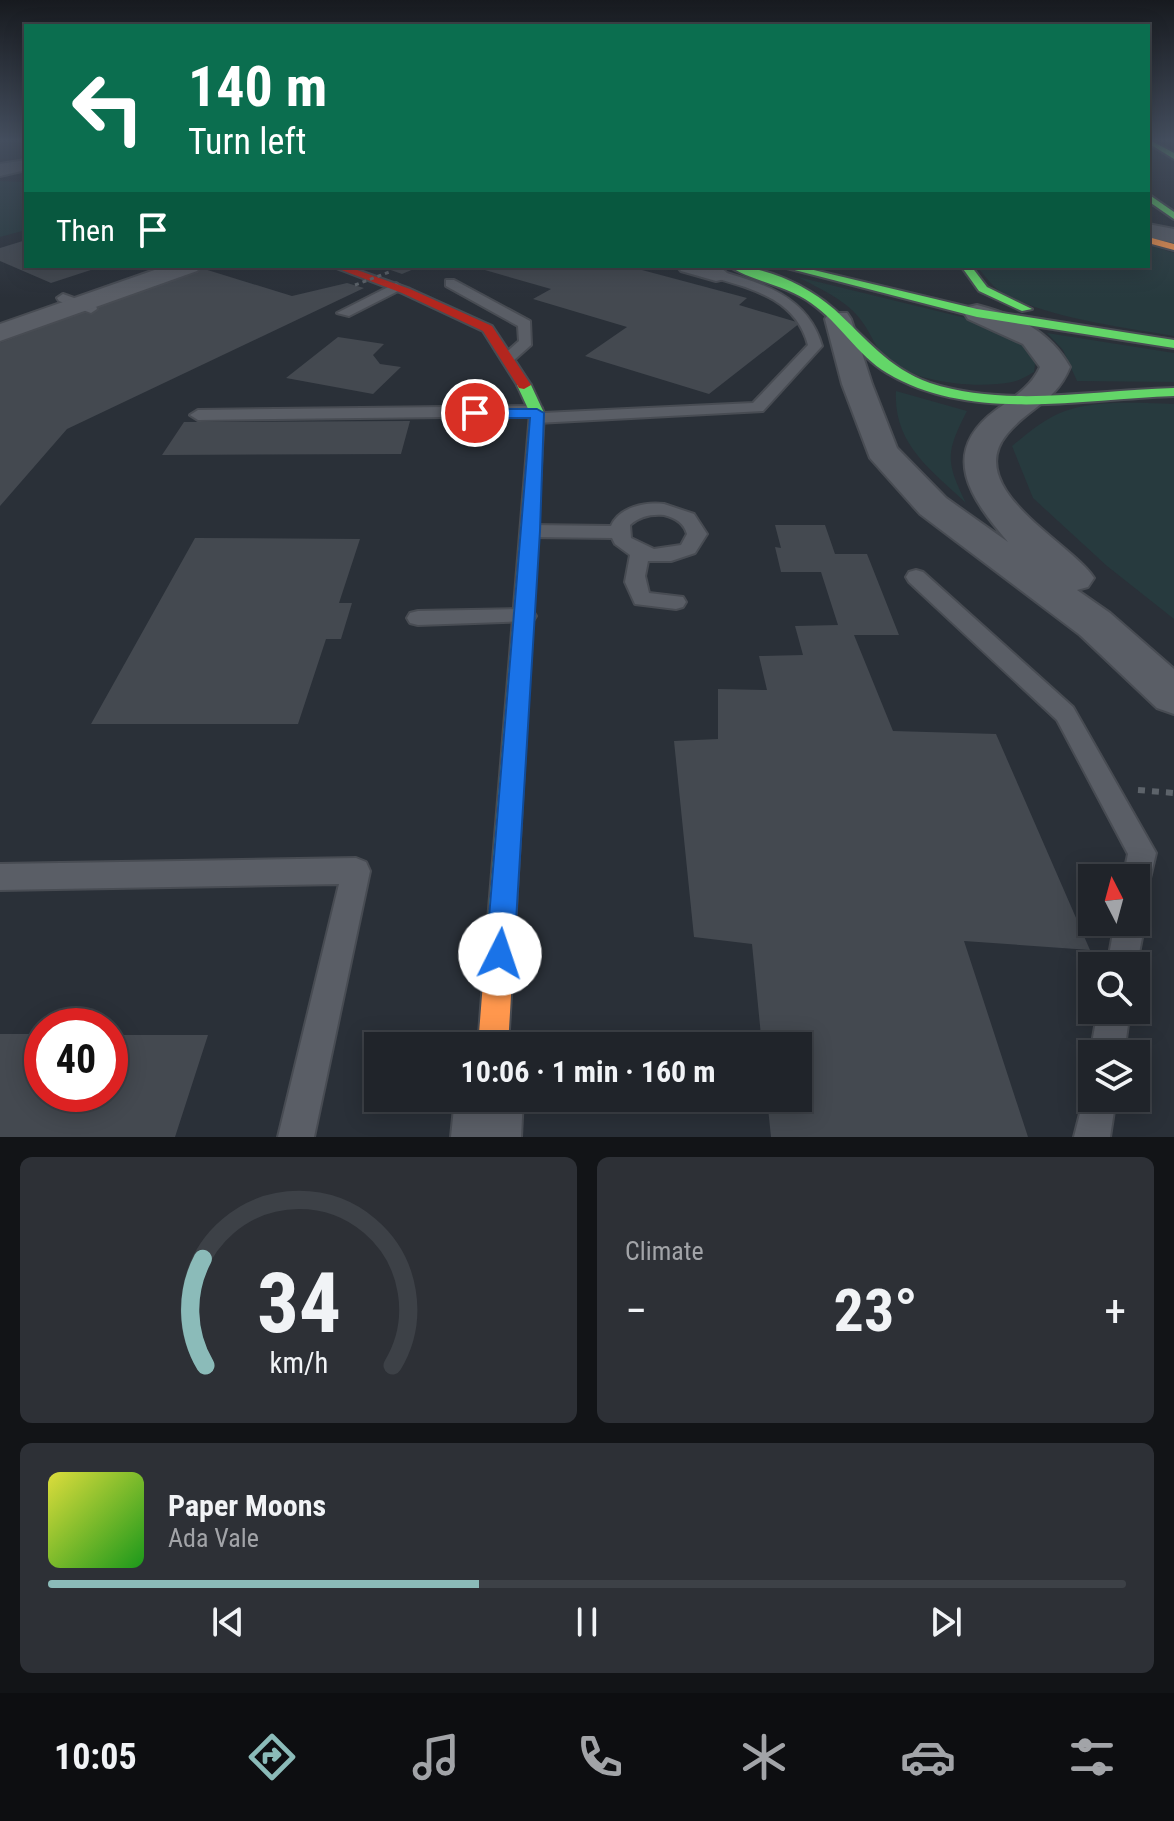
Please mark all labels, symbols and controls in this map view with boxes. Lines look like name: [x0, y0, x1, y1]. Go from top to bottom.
text: 140 m: [188, 54, 327, 120]
icon: left: [56, 56, 160, 160]
text: Turn left: [188, 121, 306, 163]
icon: arrive: [131, 208, 175, 252]
text: Then: [56, 213, 115, 248]
pin: [441, 379, 509, 447]
icon: arrive: [453, 391, 497, 435]
north arrow: [1078, 864, 1150, 936]
map controls: [1078, 864, 1150, 1112]
position arrow: [458, 912, 542, 996]
button: search: [1078, 952, 1150, 1024]
speed limit sign: 40: [24, 1008, 128, 1112]
button: layers: [1078, 1040, 1150, 1112]
text: 10:06 · 1 min · 160 m: [461, 1054, 715, 1089]
text: Climate: [625, 1236, 704, 1266]
text: 34: [256, 1255, 341, 1352]
text: 23°: [834, 1275, 918, 1346]
text: −: [625, 1285, 647, 1337]
text: +: [1104, 1285, 1126, 1337]
text: km/h: [269, 1346, 328, 1380]
text: Paper Moons: [168, 1488, 326, 1523]
text: Ada Vale: [168, 1523, 259, 1553]
icon: previous: [206, 1600, 250, 1644]
icon: pause: [565, 1600, 609, 1644]
icon: next: [924, 1600, 968, 1644]
icon: directions: [244, 1729, 300, 1785]
icon: music: [408, 1729, 464, 1785]
icon: phone: [572, 1729, 628, 1785]
icon: climate: [736, 1729, 792, 1785]
icon: car: [900, 1729, 956, 1785]
icon: filters: [1064, 1729, 1120, 1785]
text: 10:05: [54, 1736, 137, 1778]

